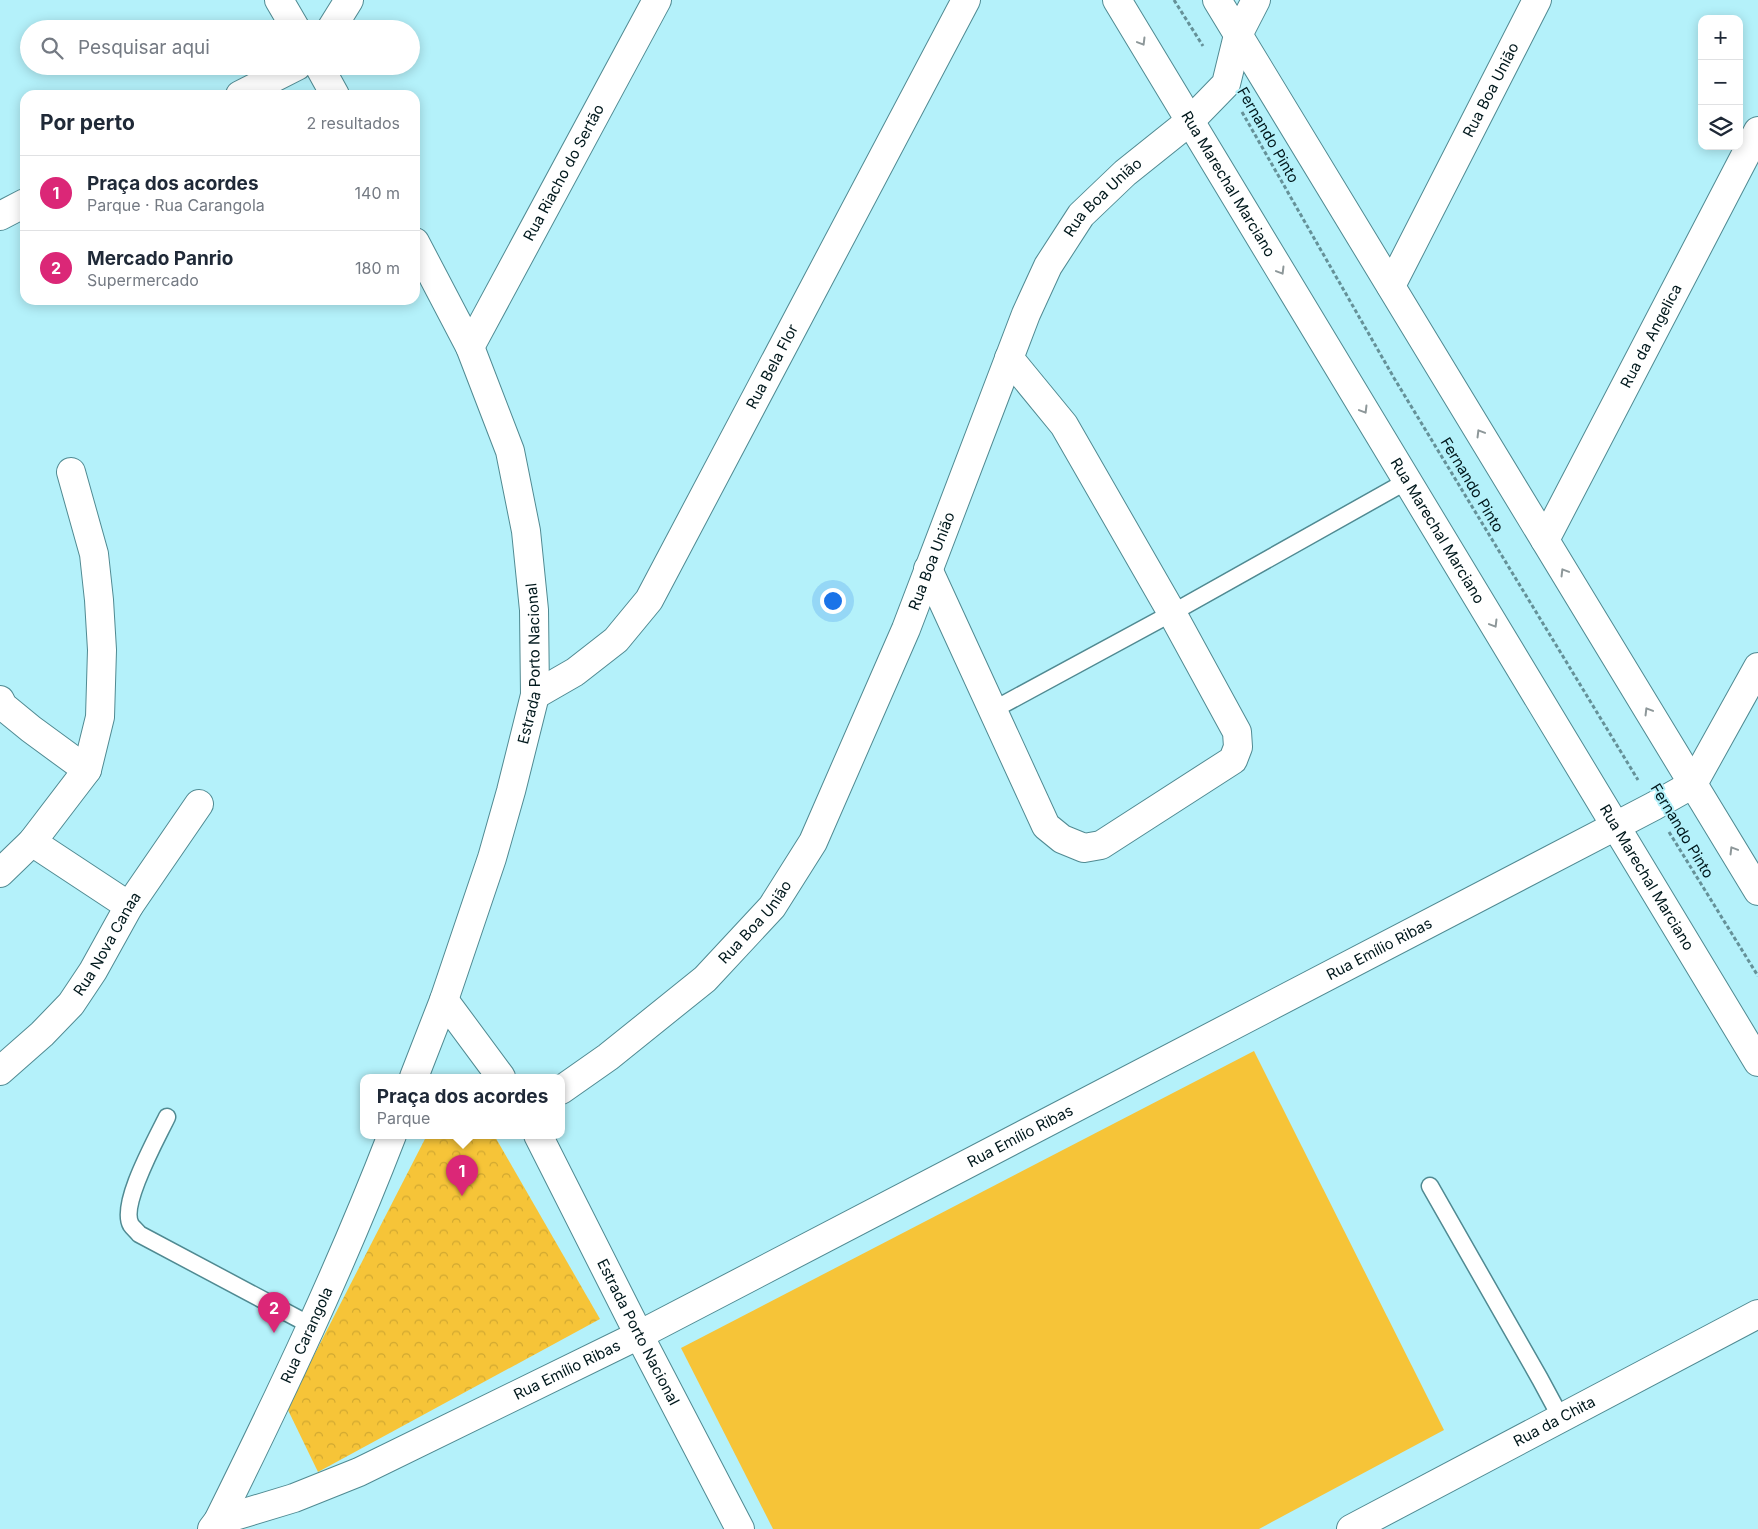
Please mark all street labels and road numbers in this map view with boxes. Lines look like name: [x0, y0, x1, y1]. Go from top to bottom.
street label: Rua Boa União: [1458, 39, 1523, 140]
street label: Fernando Pinto: [1233, 84, 1303, 186]
street label: Rua Riacho do Sertão: [519, 101, 608, 244]
street label: Rua Marechal Marciano: [1177, 107, 1280, 260]
street label: Rua Boa União: [1060, 153, 1145, 240]
street label: Rua da Angelica: [1616, 281, 1686, 391]
street label: Rua Bela Flor: [742, 320, 802, 412]
street label: Fernando Pinto: [1437, 434, 1508, 536]
street label: Rua Marechal Marciano: [1387, 454, 1489, 607]
street label: Rua Boa União: [904, 509, 959, 613]
street label: Estrada Porto Nacional: [513, 582, 545, 746]
street label: Fernando Pinto: [1647, 780, 1718, 882]
street label: Rua Marechal Marciano: [1596, 801, 1698, 954]
street label: Rua Boa União: [714, 877, 795, 967]
street label: Rua Nova Canaa: [69, 888, 145, 999]
street label: Rua Emílio Ribas: [1323, 913, 1435, 984]
street label: Rua Emílio Ribas: [964, 1100, 1076, 1171]
street label: Estrada Porto Nacional: [593, 1255, 684, 1408]
street label: Rua Carangola: [276, 1284, 337, 1386]
street label: Rua Emílio Ribas: [510, 1336, 623, 1404]
street label: Rua da Chita: [1510, 1392, 1598, 1451]

